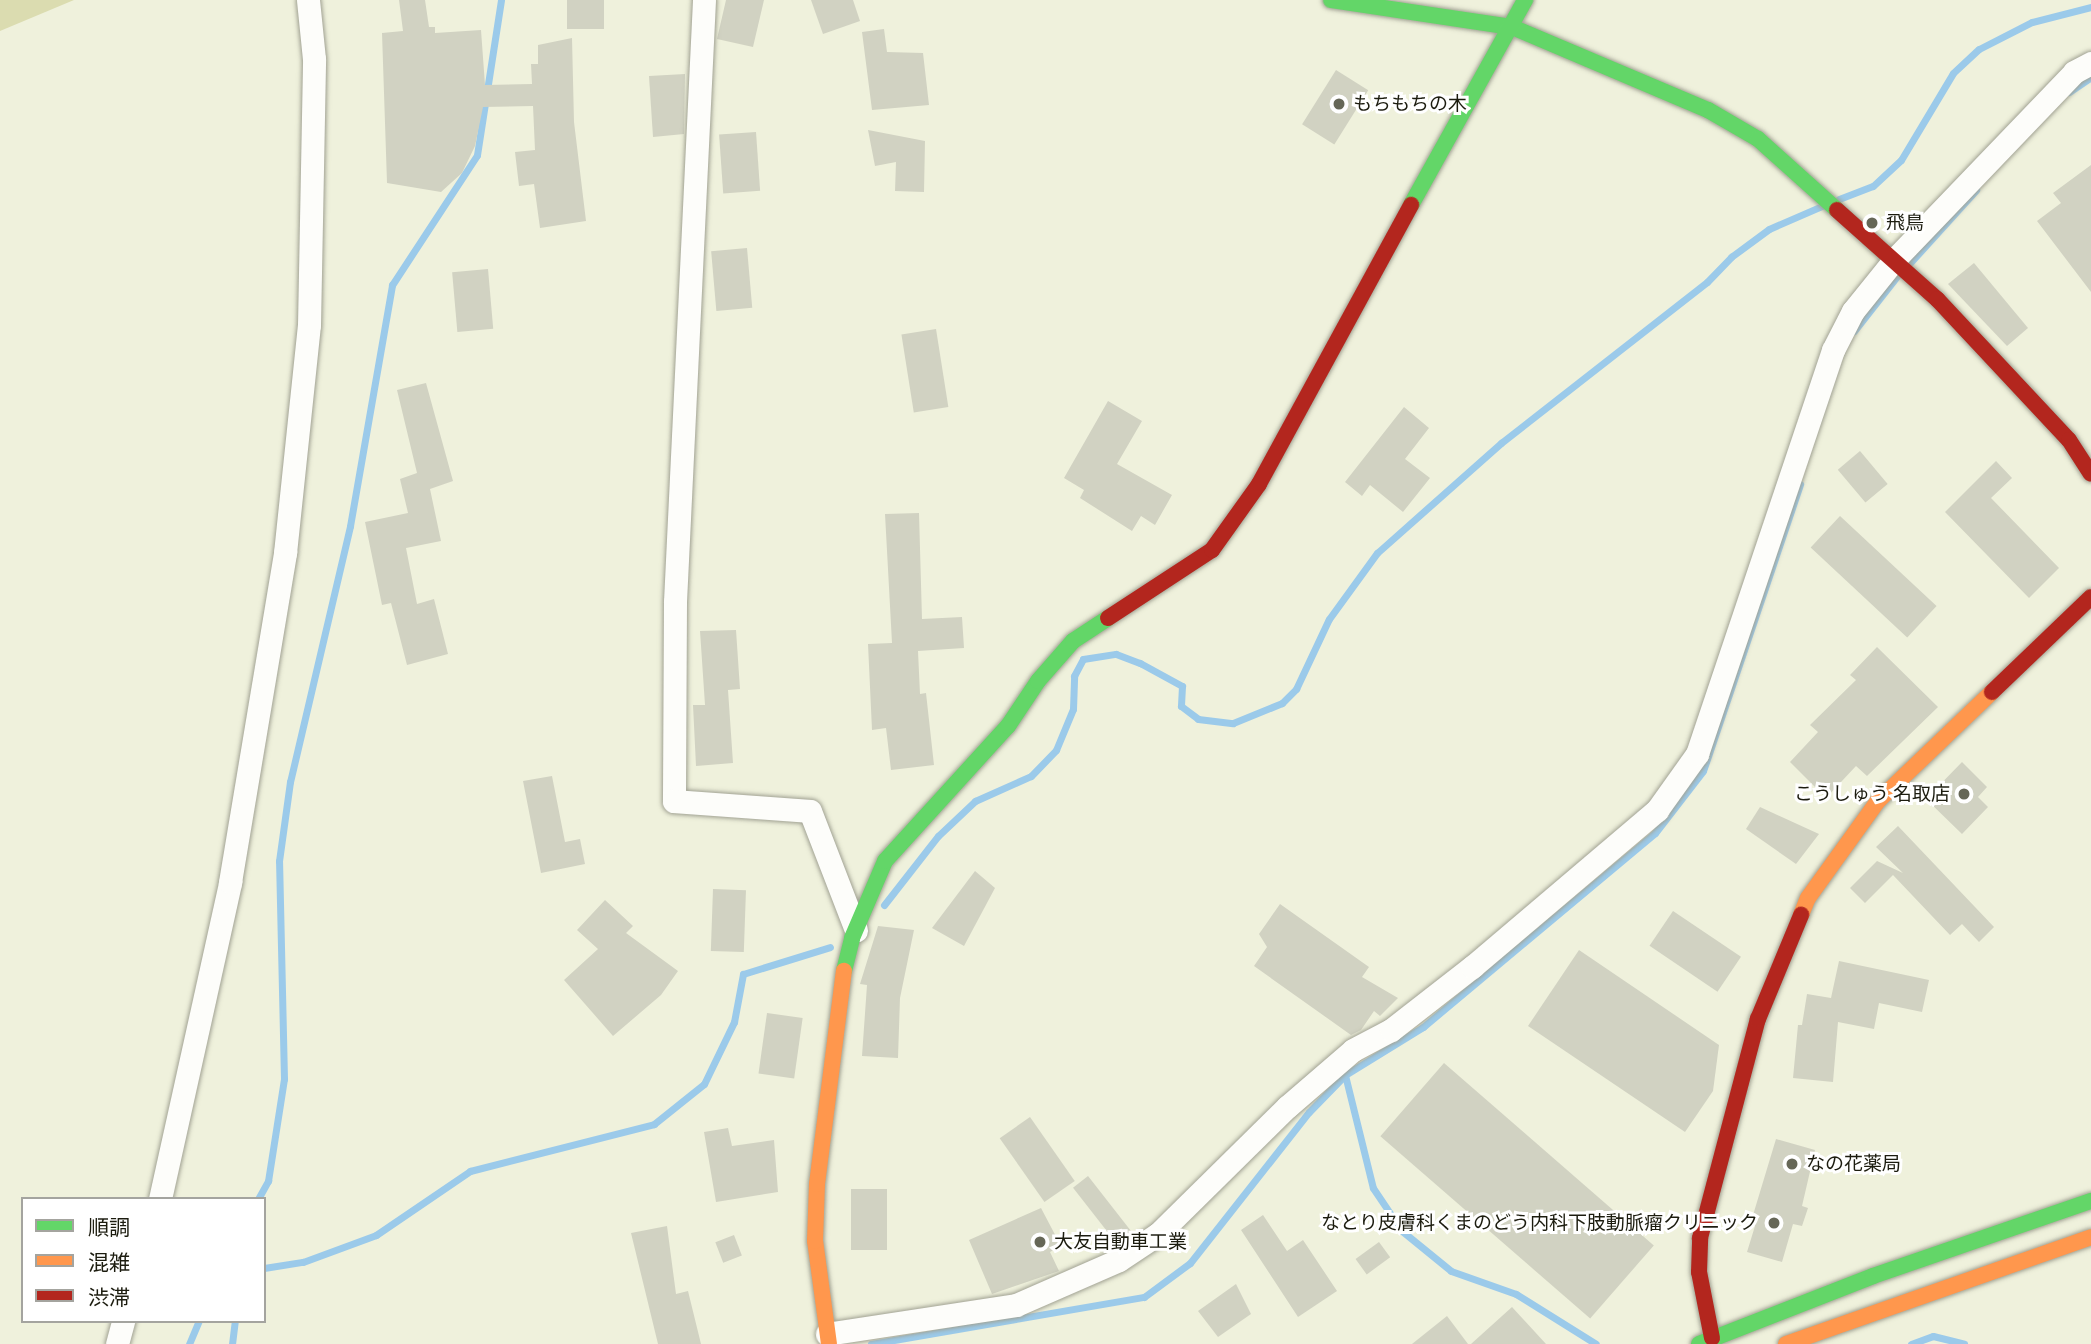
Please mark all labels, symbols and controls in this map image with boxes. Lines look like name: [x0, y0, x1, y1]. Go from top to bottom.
place label: もちもちの木: [1353, 93, 1467, 115]
marker: もちもちの木: [1331, 96, 1347, 112]
place label: 飛鳥: [1886, 212, 1924, 234]
marker: 飛鳥: [1864, 215, 1880, 231]
place label: こうしゅう 名取店: [1794, 783, 1950, 805]
marker: こうしゅう 名取店: [1956, 786, 1972, 802]
place label: なの花薬局: [1806, 1153, 1901, 1175]
marker: なの花薬局: [1784, 1156, 1800, 1172]
legend: [21, 1197, 266, 1323]
place label: なとり皮膚科くまのどう内科下肢動脈瘤クリニック: [1321, 1212, 1758, 1234]
marker: なとり皮膚科くまのどう内科下肢動脈瘤クリニック: [1764, 1213, 1784, 1233]
text: 順調: [88, 1214, 130, 1241]
place label: 大友自動車工業: [1054, 1231, 1187, 1253]
marker: 大友自動車工業: [1032, 1234, 1048, 1250]
text: 混雑: [88, 1249, 130, 1276]
text: 渋滞: [88, 1284, 130, 1311]

